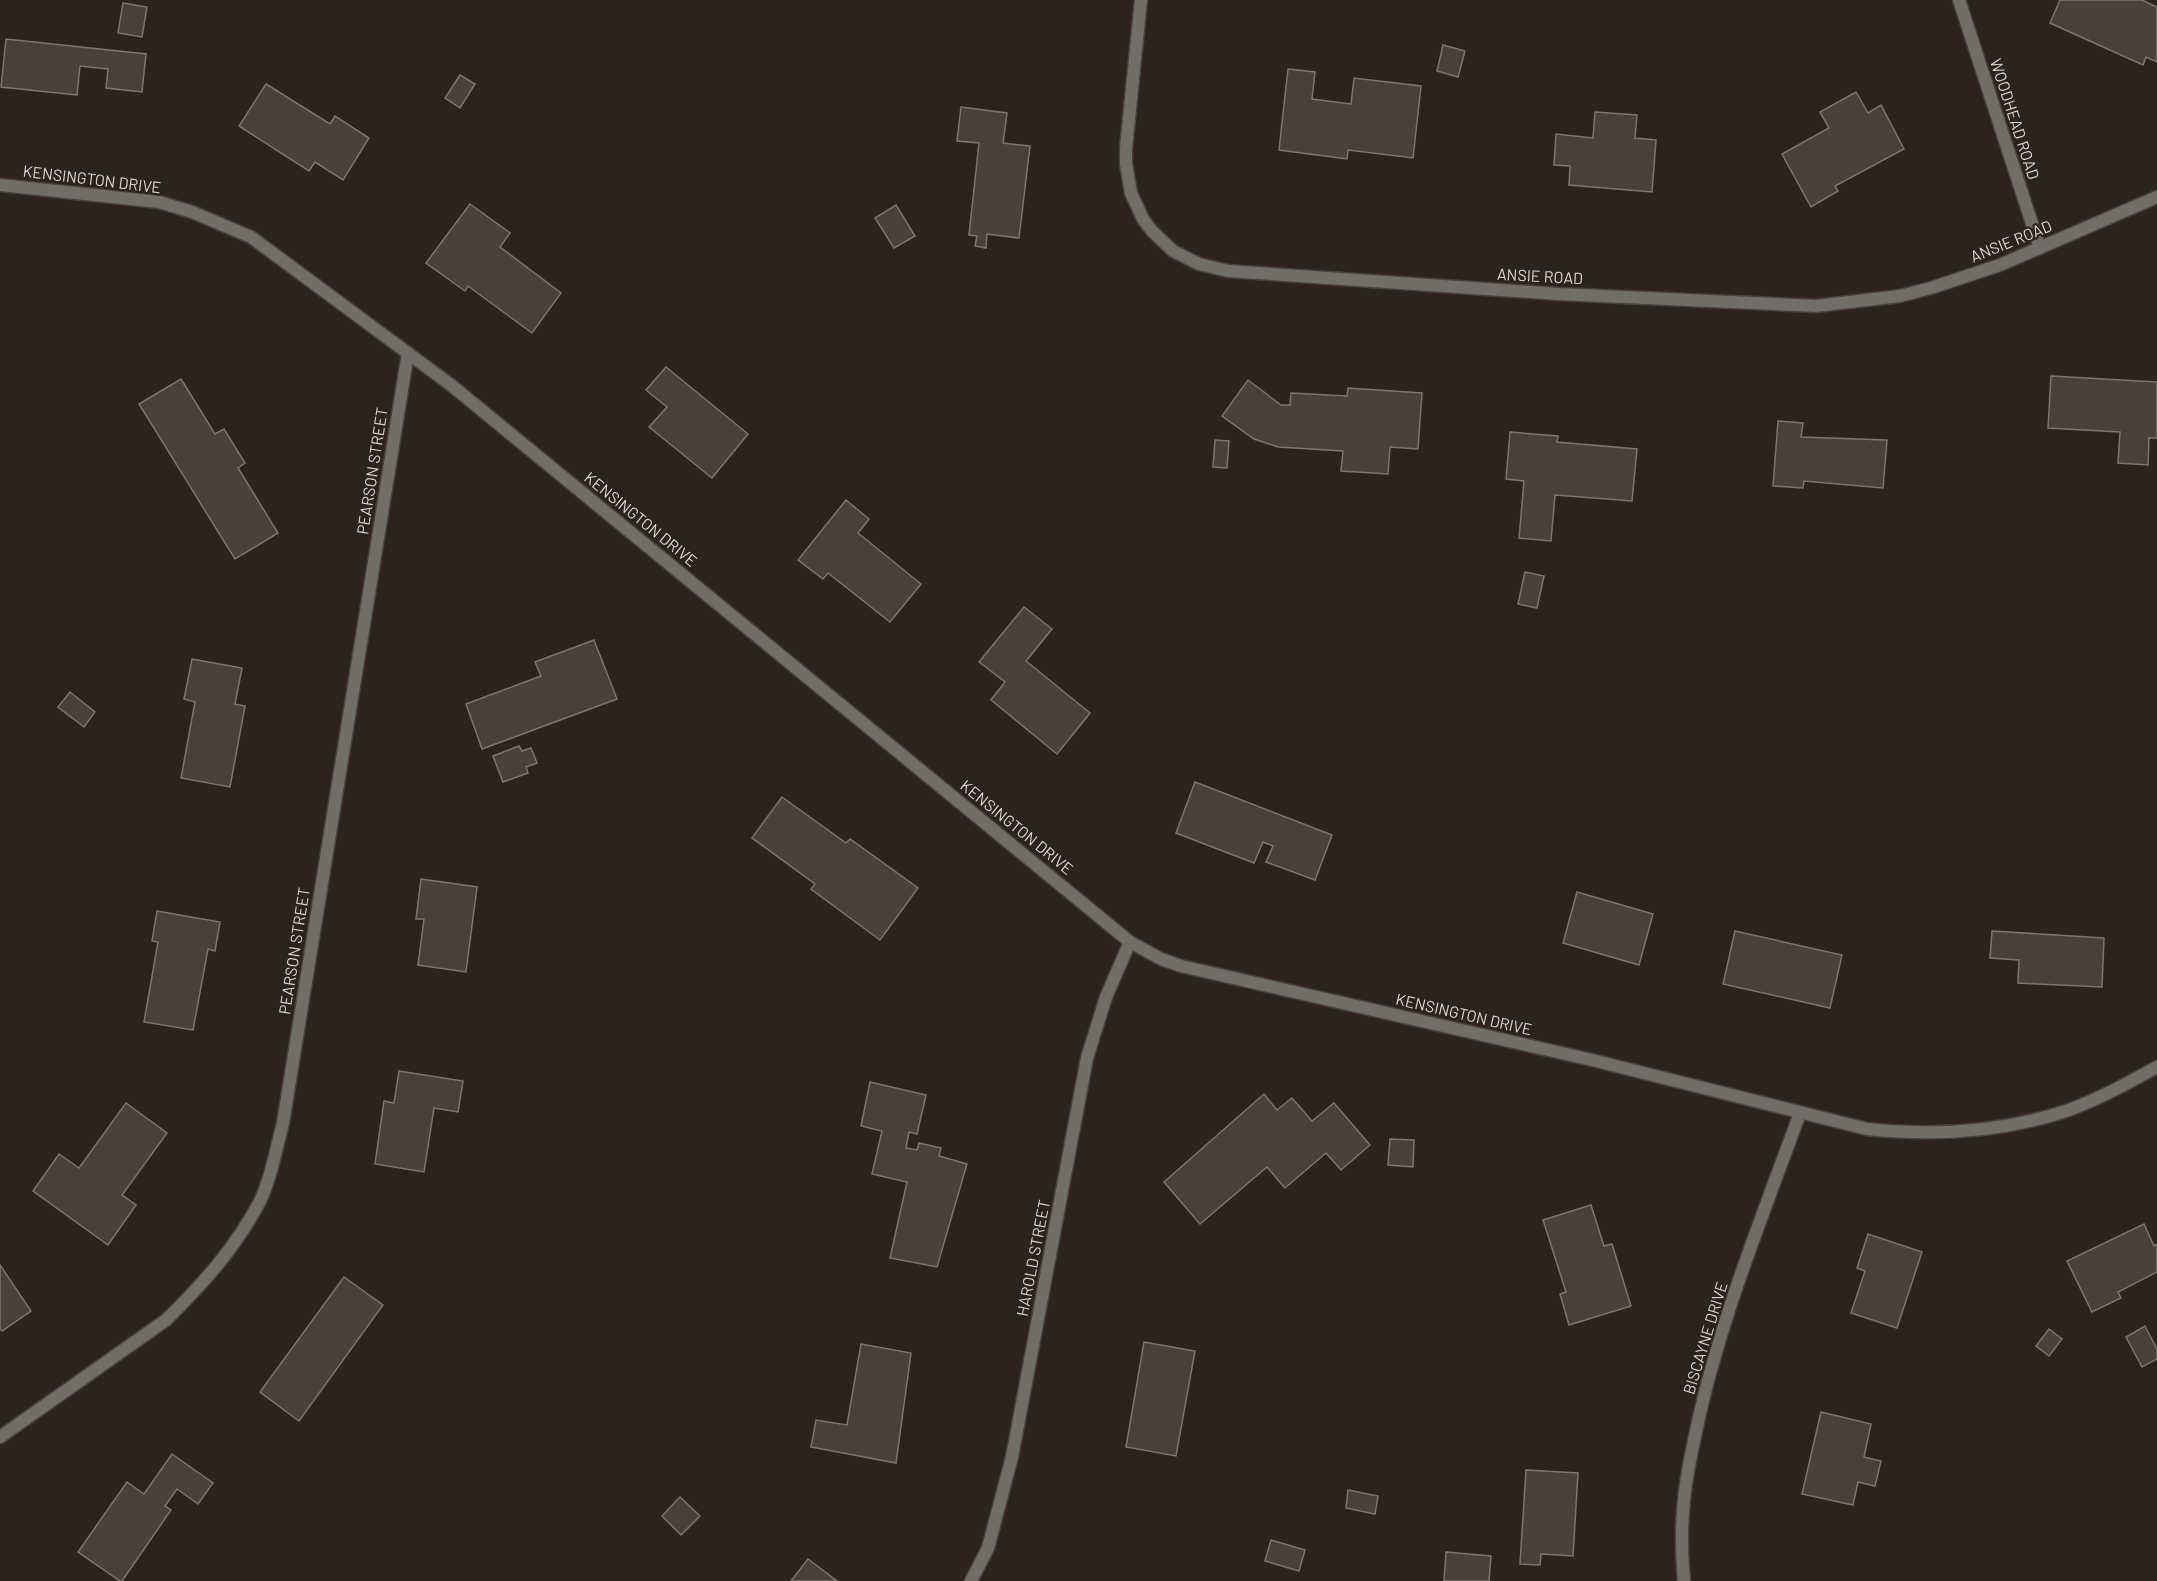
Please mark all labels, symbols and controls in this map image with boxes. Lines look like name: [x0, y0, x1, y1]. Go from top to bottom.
street label: WOODHEAD ROAD: [1987, 56, 2044, 182]
street label: KENSINGTON DRIVE: [22, 161, 162, 196]
street label: ANSIE ROAD: [1967, 216, 2054, 265]
street label: ANSIE ROAD: [1496, 264, 1584, 287]
street label: PEARSON STREET: [352, 406, 391, 536]
street label: KENSINGTON DRIVE: [581, 467, 701, 570]
street label: KENSINGTON DRIVE: [957, 775, 1077, 878]
street label: PEARSON STREET: [274, 886, 313, 1016]
street label: KENSINGTON DRIVE: [1394, 989, 1534, 1038]
street label: HAROLD STREET: [1012, 1198, 1053, 1318]
street label: BISCAYNE DRIVE: [1678, 1279, 1731, 1396]

